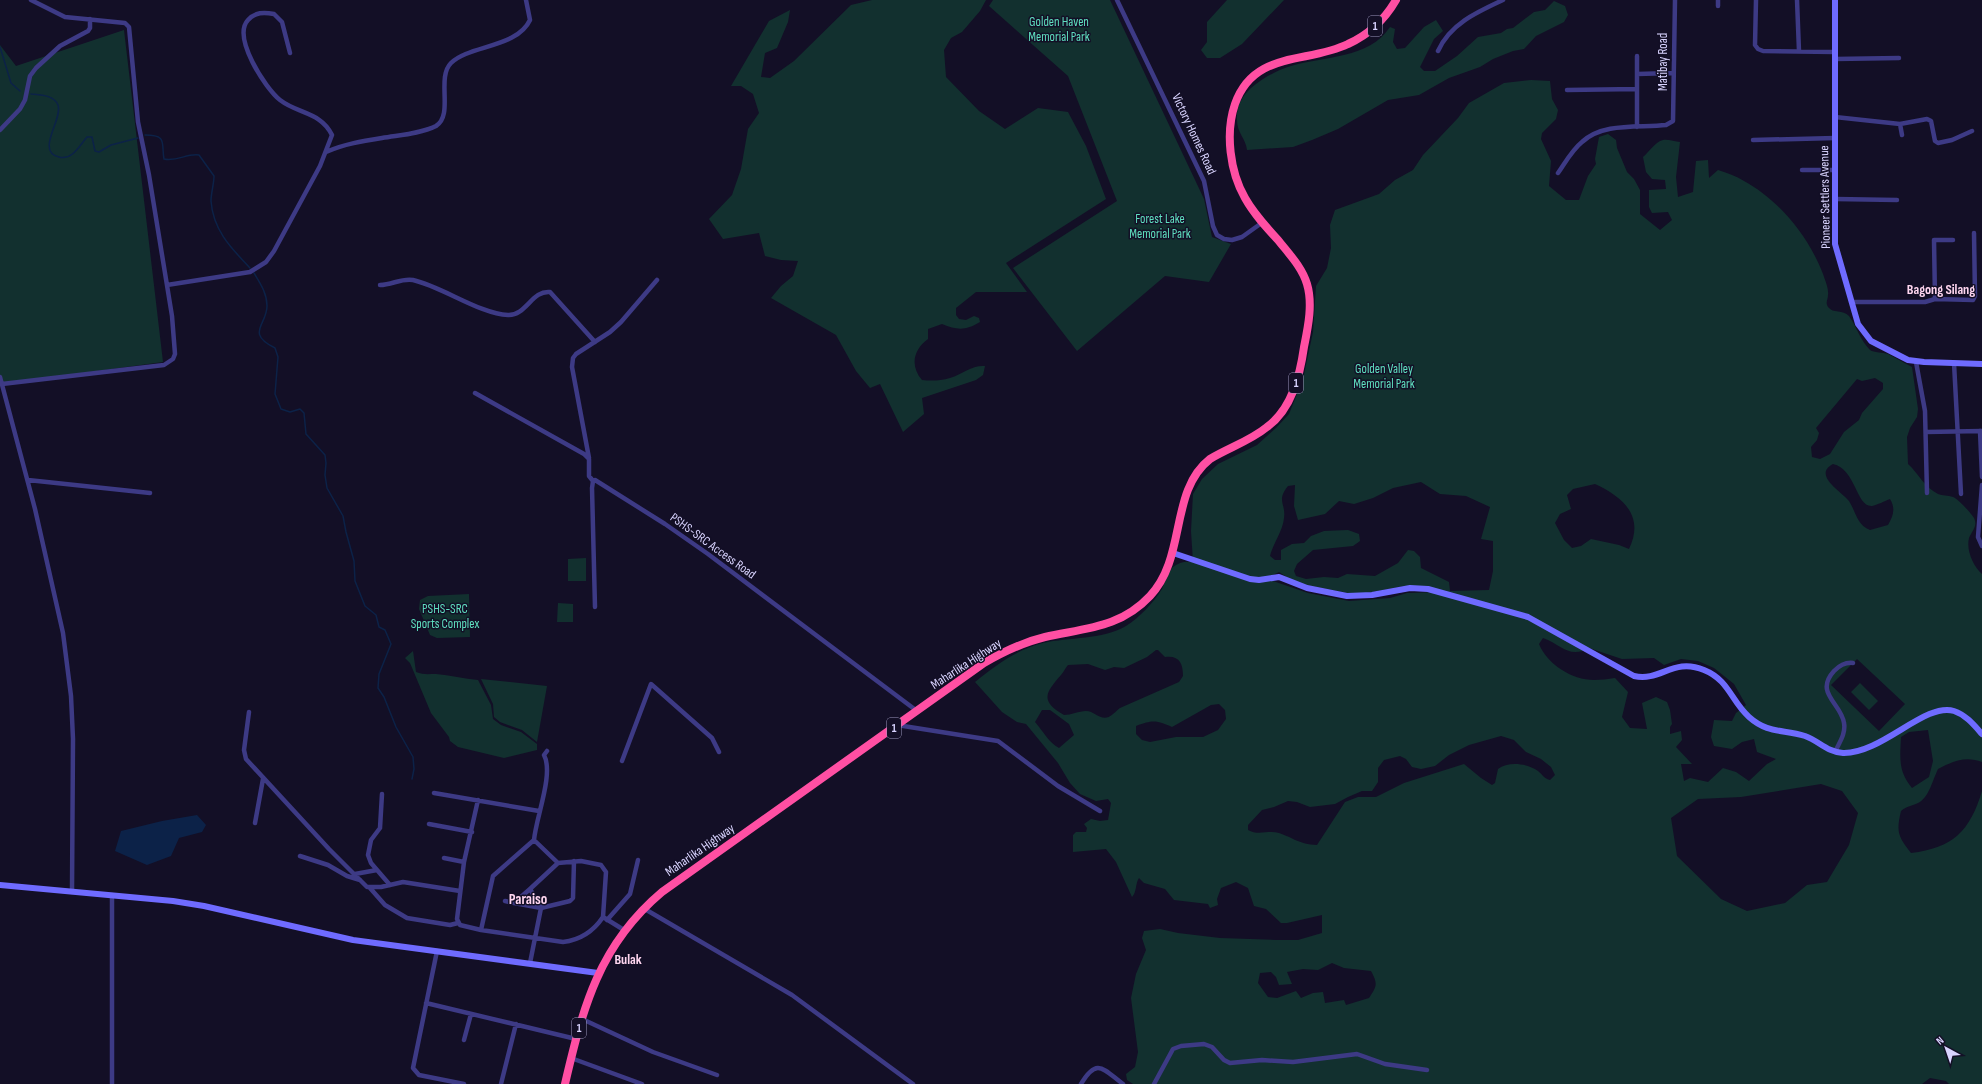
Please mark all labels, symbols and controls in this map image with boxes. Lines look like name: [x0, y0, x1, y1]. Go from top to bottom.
park label: Golden Haven Memorial Park: [1028, 14, 1090, 45]
road number: 1: [1368, 16, 1382, 36]
street label: Matibay Road: [1655, 33, 1671, 91]
street label: Victory Homes Road: [1168, 91, 1220, 177]
street label: Pioneer Settlers Avenue: [1816, 145, 1834, 249]
park label: Forest Lake Memorial Park: [1129, 211, 1191, 242]
district label: Bagong Silang: [1907, 281, 1975, 298]
park label: Golden Valley Memorial Park: [1353, 361, 1415, 392]
road number: 1: [1289, 373, 1303, 393]
street label: PSHS-SRC Access Road: [667, 510, 759, 582]
park label: PSHS-SRC Sports Complex: [411, 601, 479, 632]
street label: Maharlika Highway: [928, 635, 1004, 693]
road number: 1: [887, 718, 901, 738]
street label: Maharlika Highway: [662, 820, 738, 880]
district label: Paraiso: [509, 890, 547, 909]
district label: Bulak: [614, 951, 642, 968]
road number: 1: [572, 1018, 586, 1038]
north arrow: [1926, 1028, 1966, 1068]
text: N: [1933, 1034, 1946, 1048]

